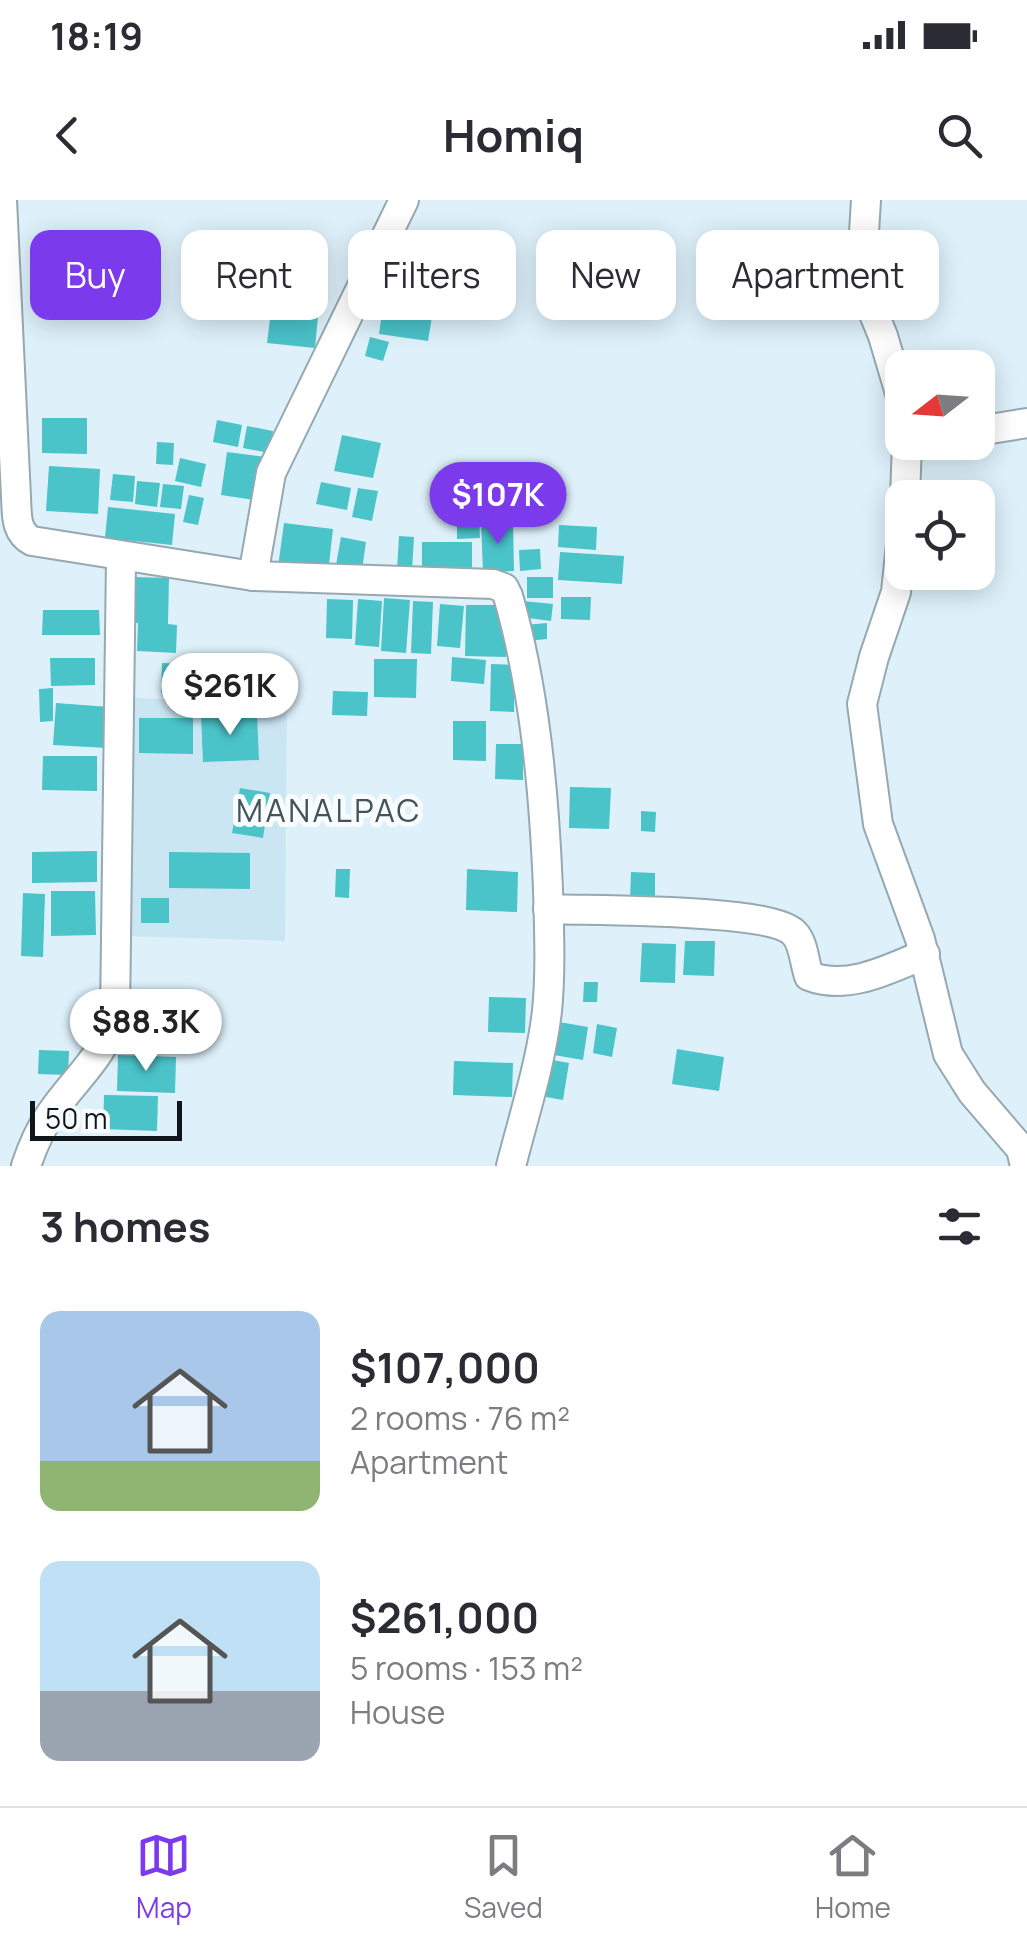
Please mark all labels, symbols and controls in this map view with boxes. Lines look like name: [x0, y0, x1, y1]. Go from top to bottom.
text: 18:19: [50, 9, 143, 61]
text: Homiq: [443, 104, 584, 166]
icon: back: [40, 108, 95, 163]
icon: search: [932, 108, 987, 163]
chip: Buy: [30, 230, 161, 320]
chip: Rent: [181, 230, 328, 320]
chip: Filters: [348, 230, 516, 320]
chip: New: [536, 230, 676, 320]
chip: Apartment: [696, 230, 939, 320]
north arrow: [885, 350, 995, 460]
map controls: [885, 350, 995, 590]
pin: $107K: [428, 462, 568, 547]
text: $107K: [452, 472, 544, 516]
button: locate: [885, 480, 995, 590]
pin: $261K: [160, 653, 300, 738]
text: $261K: [183, 663, 277, 707]
district label: MANALPAC: [236, 788, 422, 832]
pin: $88.3K: [65, 989, 227, 1074]
text: $88.3K: [92, 999, 200, 1043]
scale bar: [30, 1096, 182, 1140]
text: 50 m: [45, 1099, 108, 1137]
text: 3 homes: [40, 1197, 210, 1255]
icon: filters: [932, 1199, 987, 1254]
text: $107,000: [350, 1338, 540, 1396]
icon: home: [120, 1351, 240, 1471]
text: 2 rooms · 76 m²: [350, 1396, 570, 1440]
text: Apartment: [350, 1440, 508, 1484]
text: $261,000: [350, 1588, 539, 1646]
icon: home: [120, 1601, 240, 1721]
text: 5 rooms · 153 m²: [350, 1646, 583, 1690]
text: House: [350, 1690, 445, 1734]
tab: Map: [136, 1828, 192, 1926]
tab: Saved: [464, 1828, 543, 1926]
tab: Home: [815, 1828, 891, 1926]

